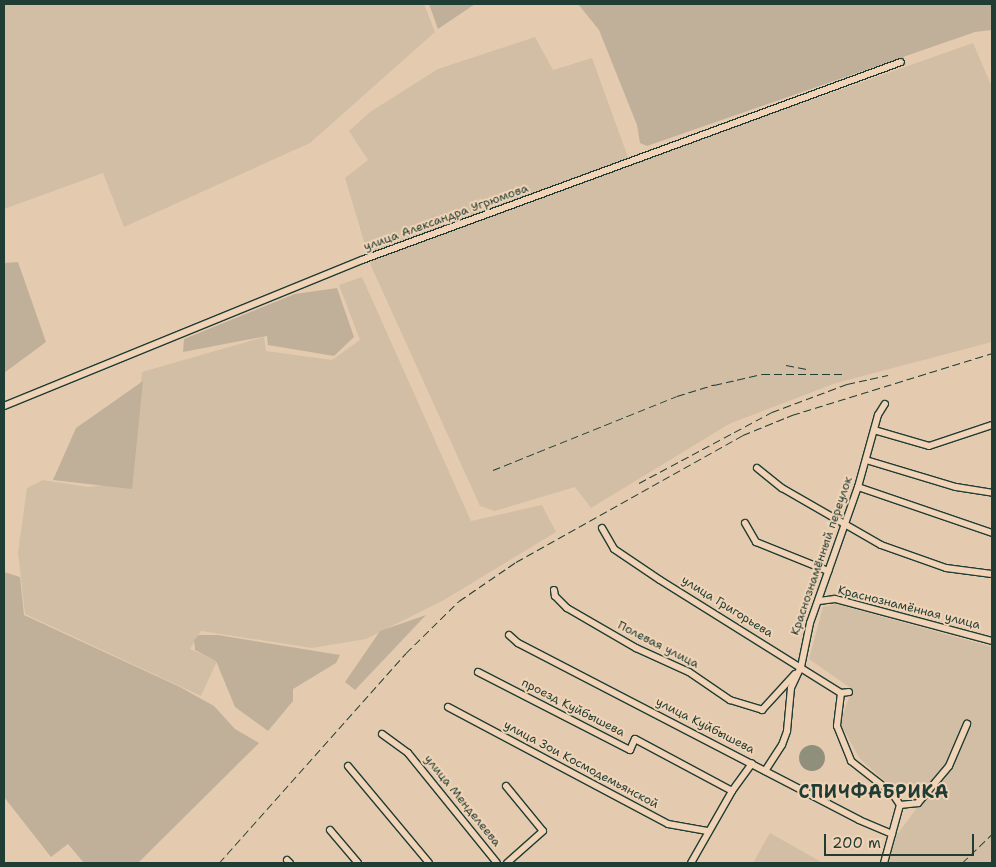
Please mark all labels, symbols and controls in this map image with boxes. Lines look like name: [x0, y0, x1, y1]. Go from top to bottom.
street label: улица Александра Угрюмова: [362, 181, 530, 255]
street label: Краснознамённый переулок: [788, 475, 856, 637]
street label: улица Григорьева: [679, 573, 775, 641]
street label: Краснознамённая улица: [836, 583, 982, 633]
street label: Полевая улица: [615, 618, 701, 672]
street label: проезд Куйбышева: [519, 676, 627, 740]
street label: улица Куйбышева: [653, 695, 757, 757]
street label: улица Зои Космодемьянской: [501, 718, 661, 812]
street label: улица Менделеева: [421, 752, 503, 850]
district label: СПИЧФАБРИКА: [797, 781, 951, 803]
scale bar: [826, 824, 976, 856]
text: 200 m: [832, 833, 881, 853]

